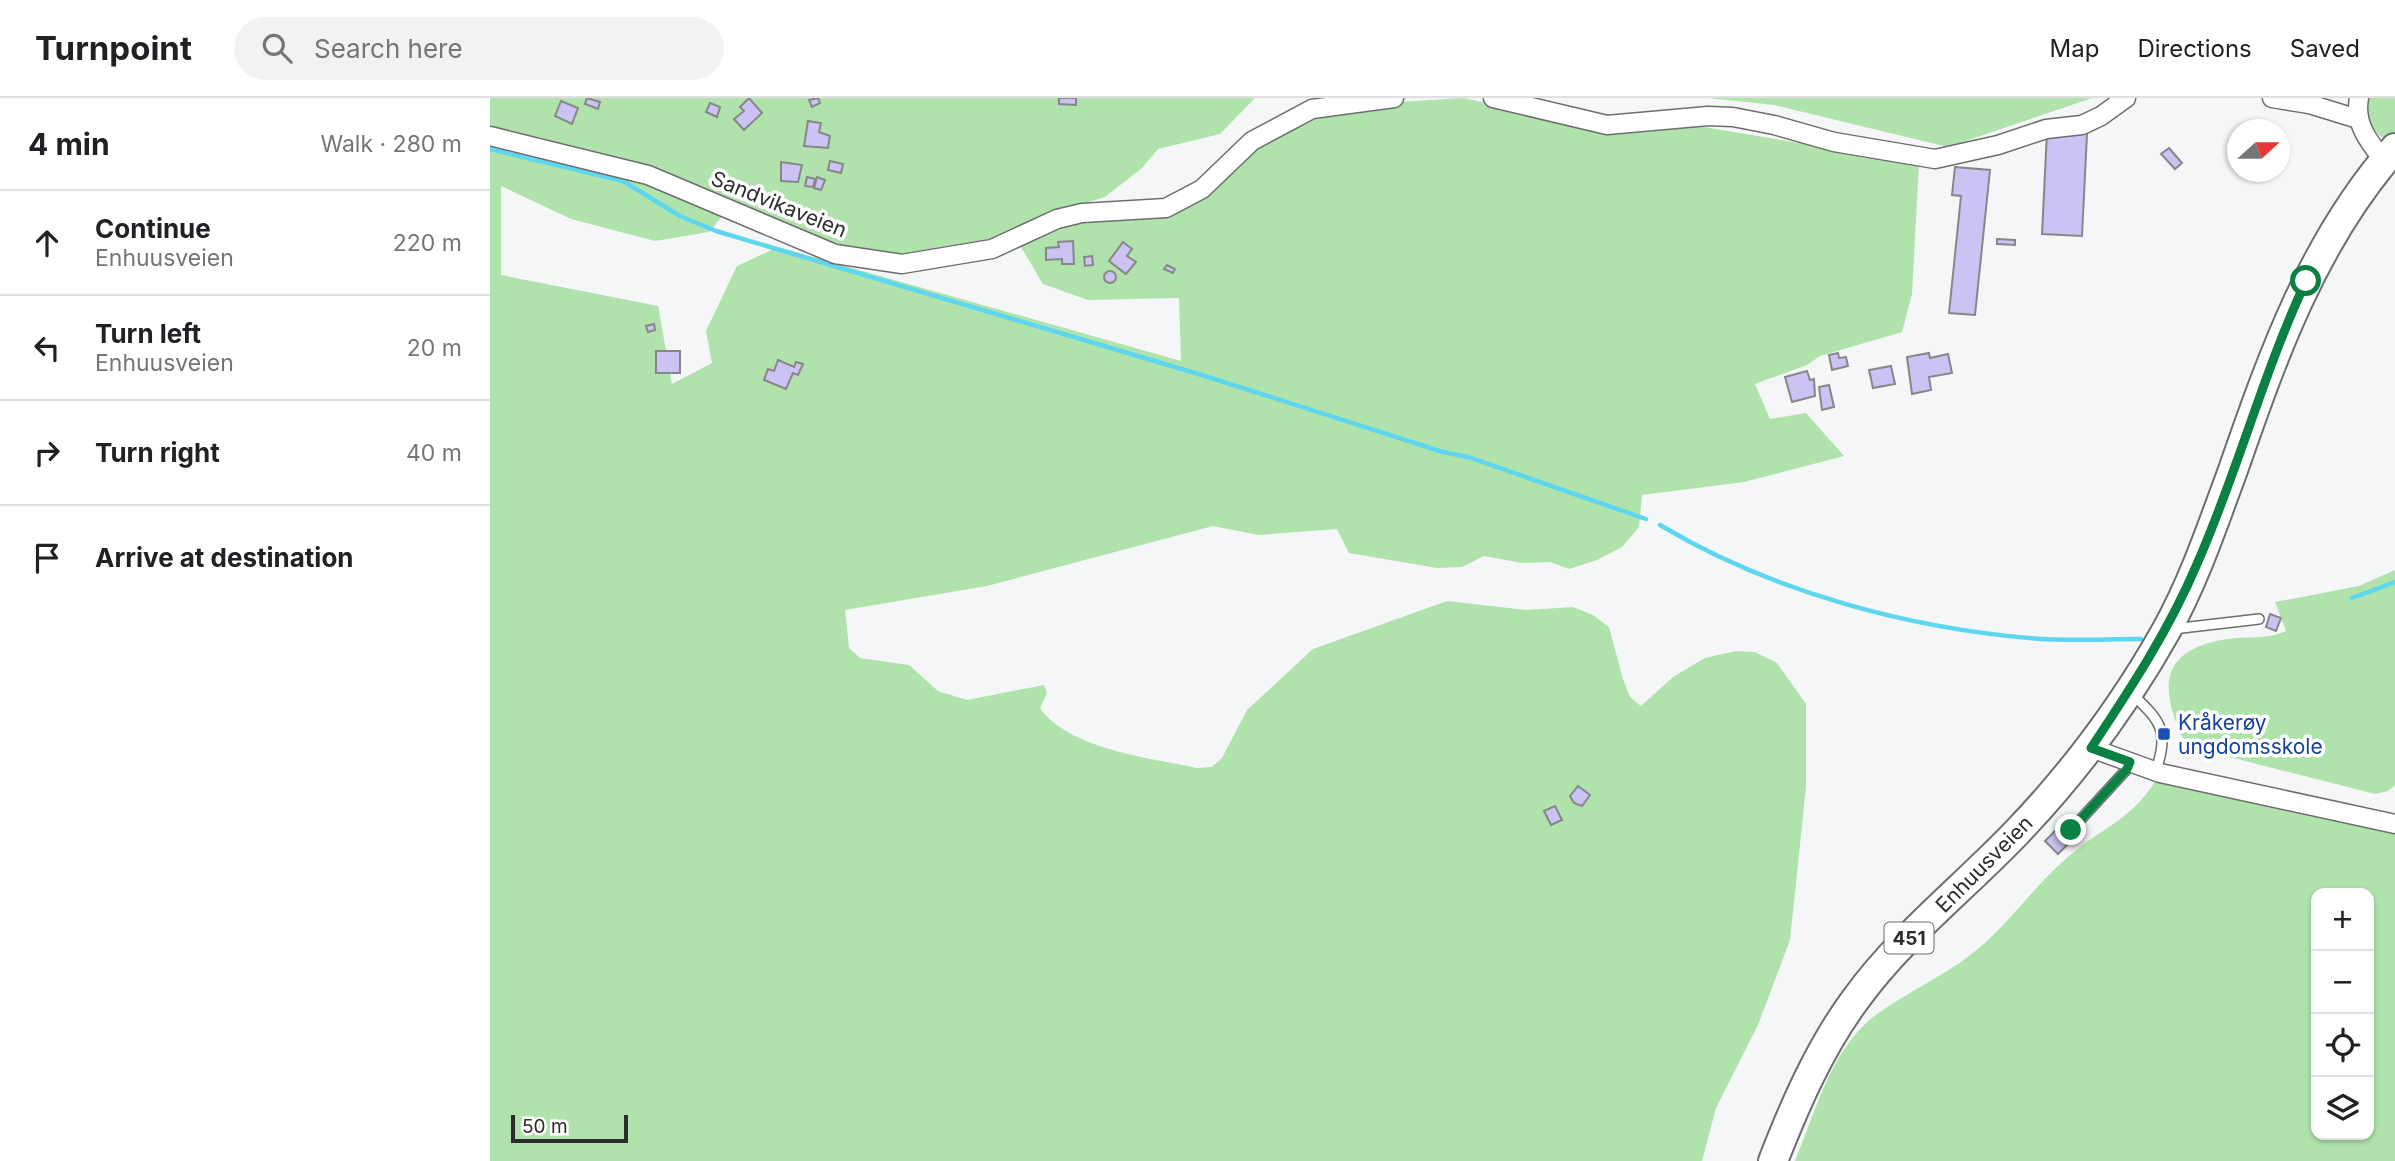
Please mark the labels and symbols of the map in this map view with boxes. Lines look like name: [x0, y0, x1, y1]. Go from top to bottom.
north arrow: [2227, 119, 2290, 182]
street label: Sandvikaveien: [708, 165, 850, 243]
route start: [2290, 265, 2321, 296]
place label: Kråkerøy ungdomsskole: [2178, 710, 2323, 759]
marker: Kråkerøy ungdomsskole: [2156, 726, 2172, 742]
street label: Enhuusveien: [1930, 810, 2038, 918]
route end: [2055, 814, 2086, 845]
road number: 451: [1884, 922, 1934, 954]
scale bar: [511, 1112, 628, 1144]

